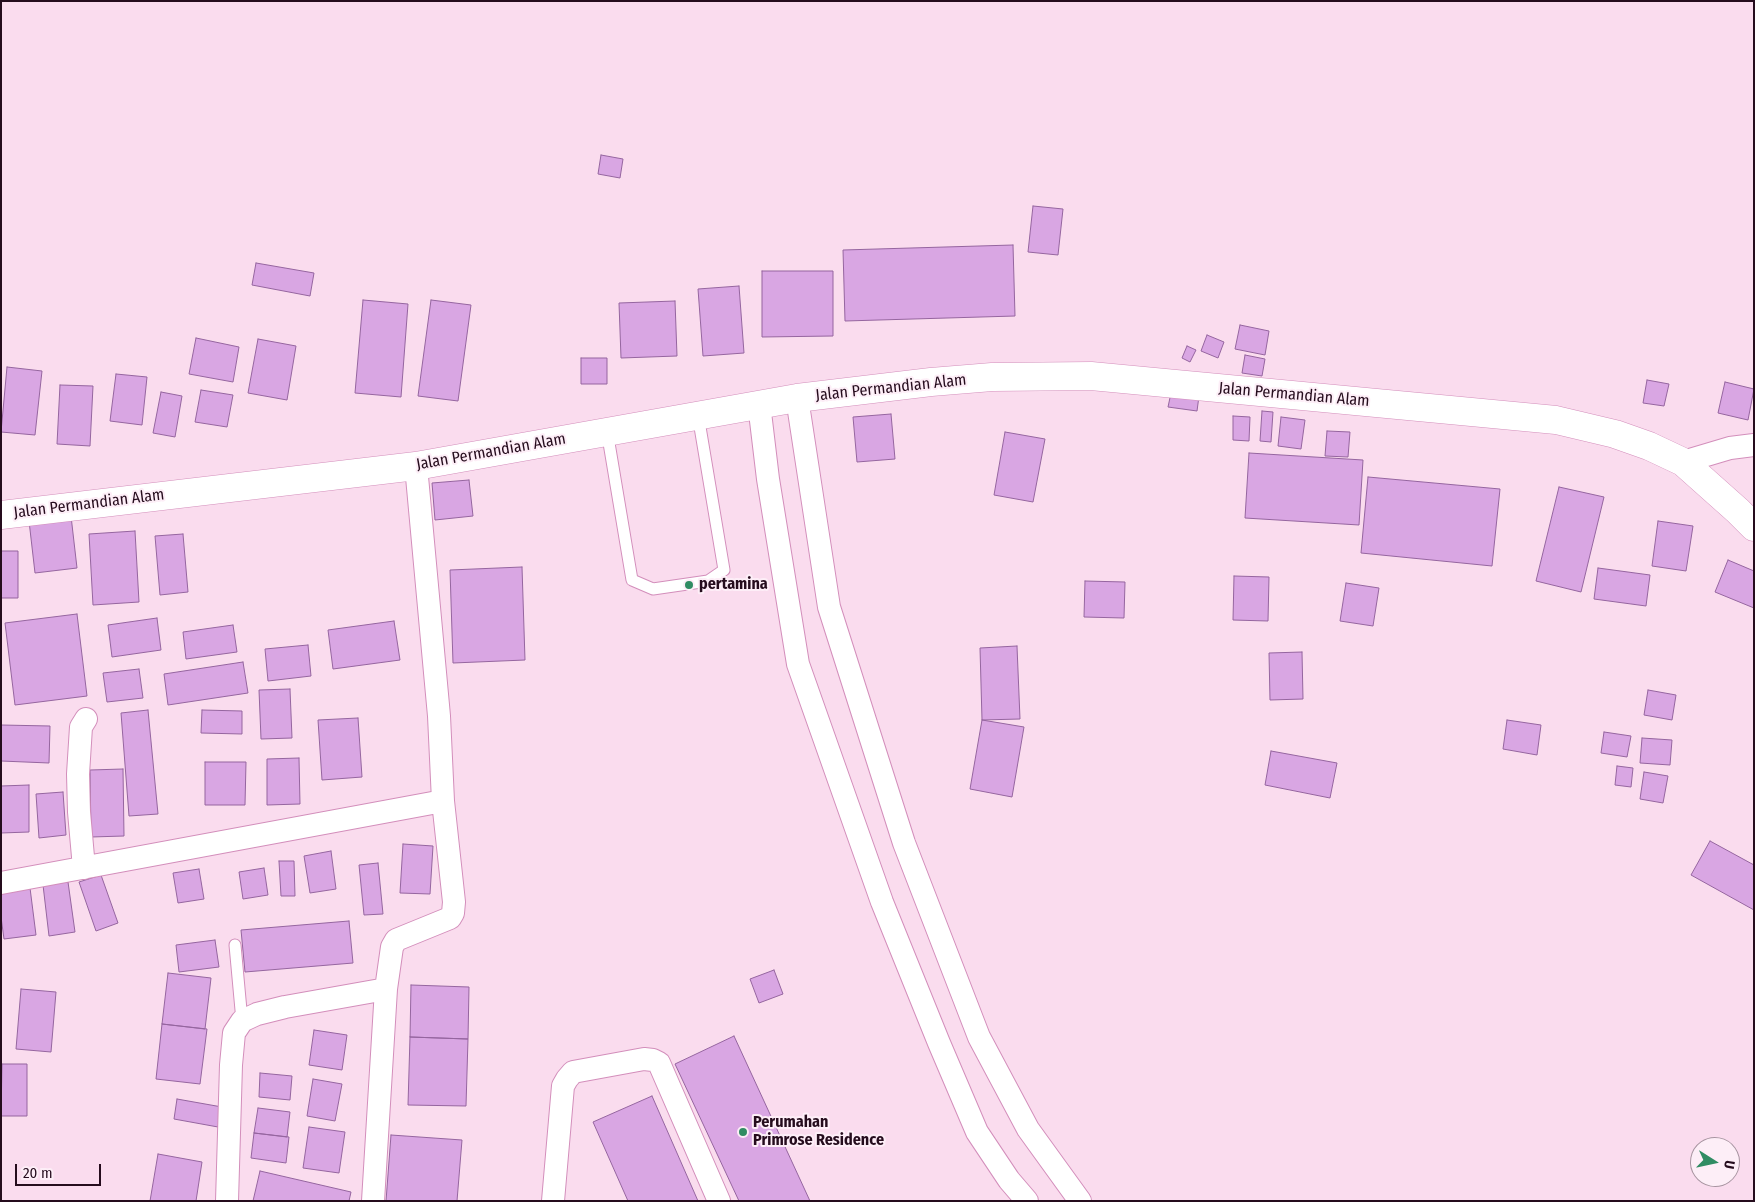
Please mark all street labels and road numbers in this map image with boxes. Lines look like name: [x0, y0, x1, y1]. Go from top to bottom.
street label: Jalan Permandian Alam: [815, 371, 967, 405]
street label: Jalan Permandian Alam: [1218, 379, 1370, 411]
street label: Jalan Permandian Alam: [415, 429, 567, 475]
street label: Jalan Permandian Alam: [13, 485, 165, 523]

